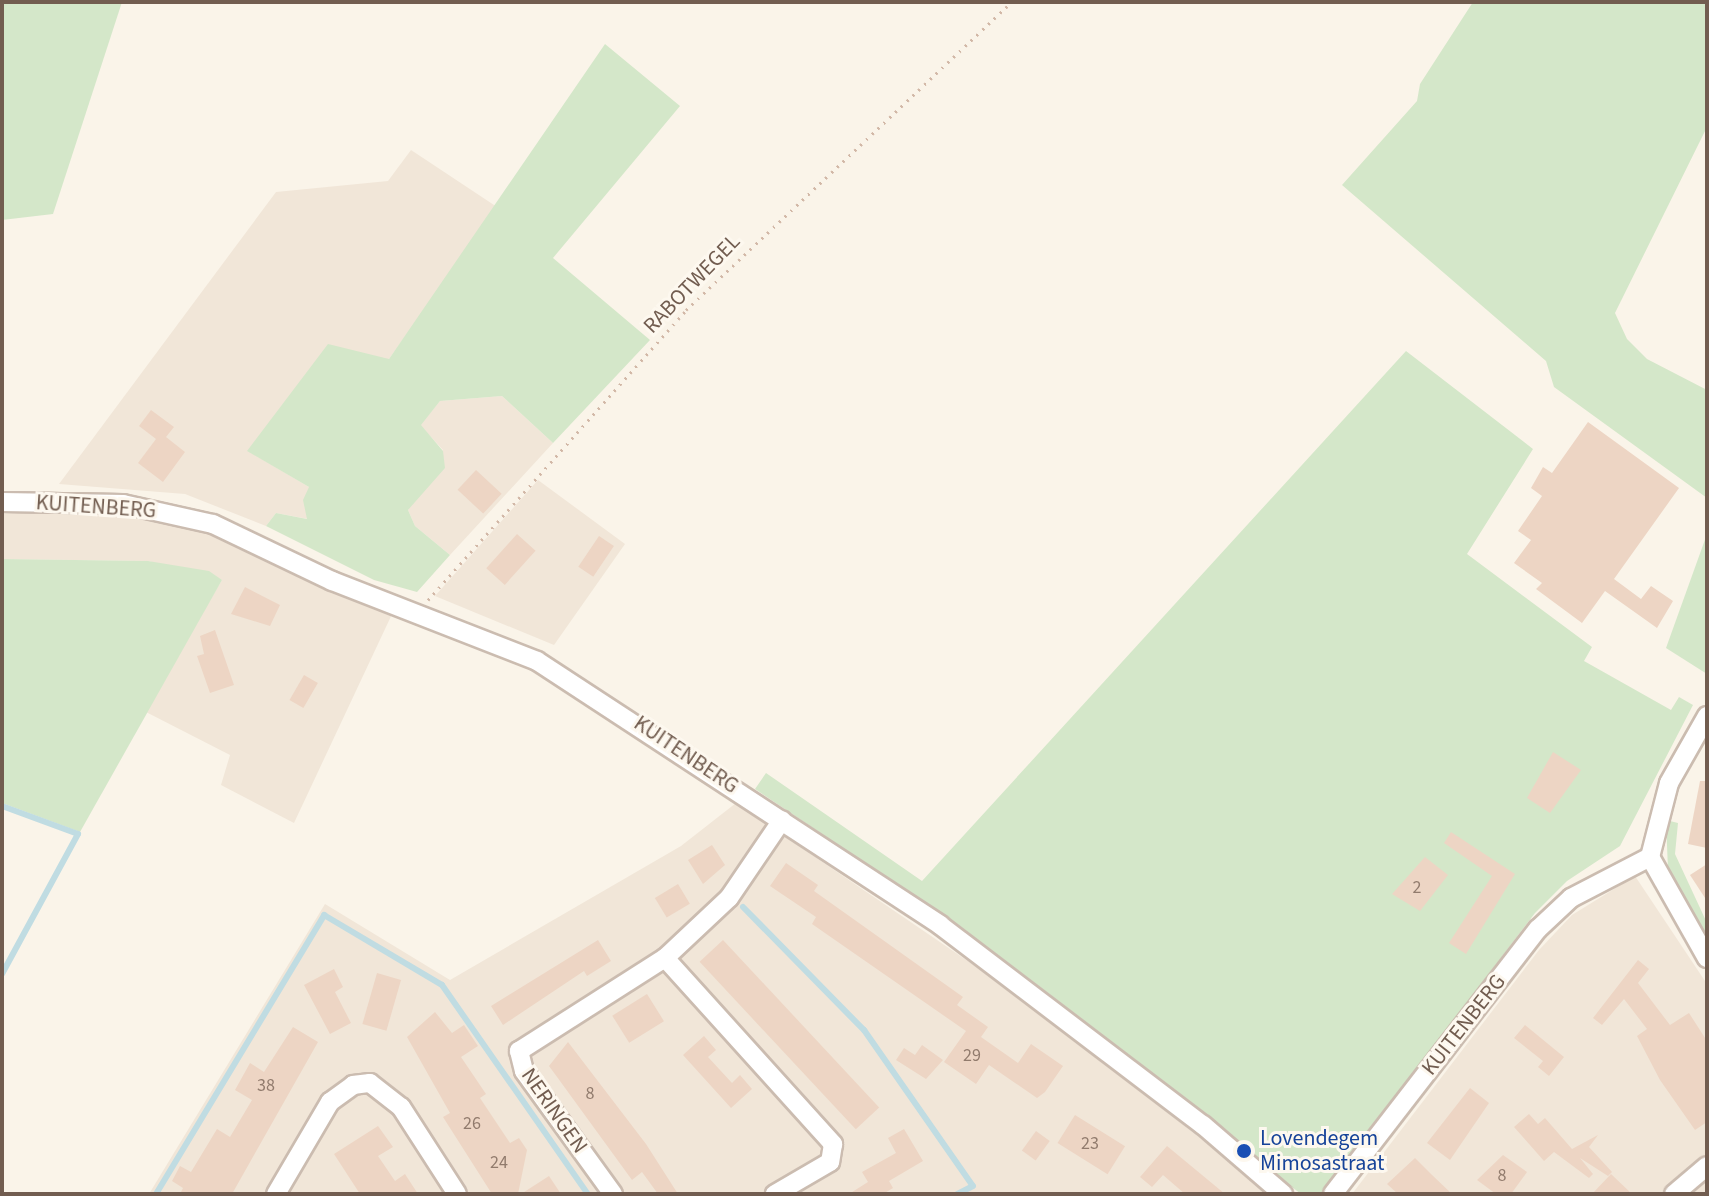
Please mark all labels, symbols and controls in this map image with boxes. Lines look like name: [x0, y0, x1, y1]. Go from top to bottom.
street label: RABOTWEGEL: [638, 229, 746, 339]
street label: KUITENBERG: [35, 490, 157, 524]
street label: KUITENBERG: [629, 710, 743, 800]
house number: 2: [1413, 877, 1421, 899]
street label: KUITENBERG: [1416, 969, 1512, 1081]
house number: 29: [963, 1045, 981, 1067]
street label: NERINGEN: [515, 1063, 593, 1159]
house number: 38: [257, 1075, 275, 1097]
house number: 8: [586, 1083, 594, 1105]
house number: 26: [463, 1113, 481, 1135]
place label: Lovendegem Mimosastraat: [1260, 1125, 1384, 1176]
house number: 23: [1081, 1133, 1099, 1155]
marker: Lovendegem Mimosastraat: [1235, 1142, 1253, 1160]
house number: 24: [490, 1152, 508, 1174]
house number: 8: [1498, 1165, 1506, 1187]

